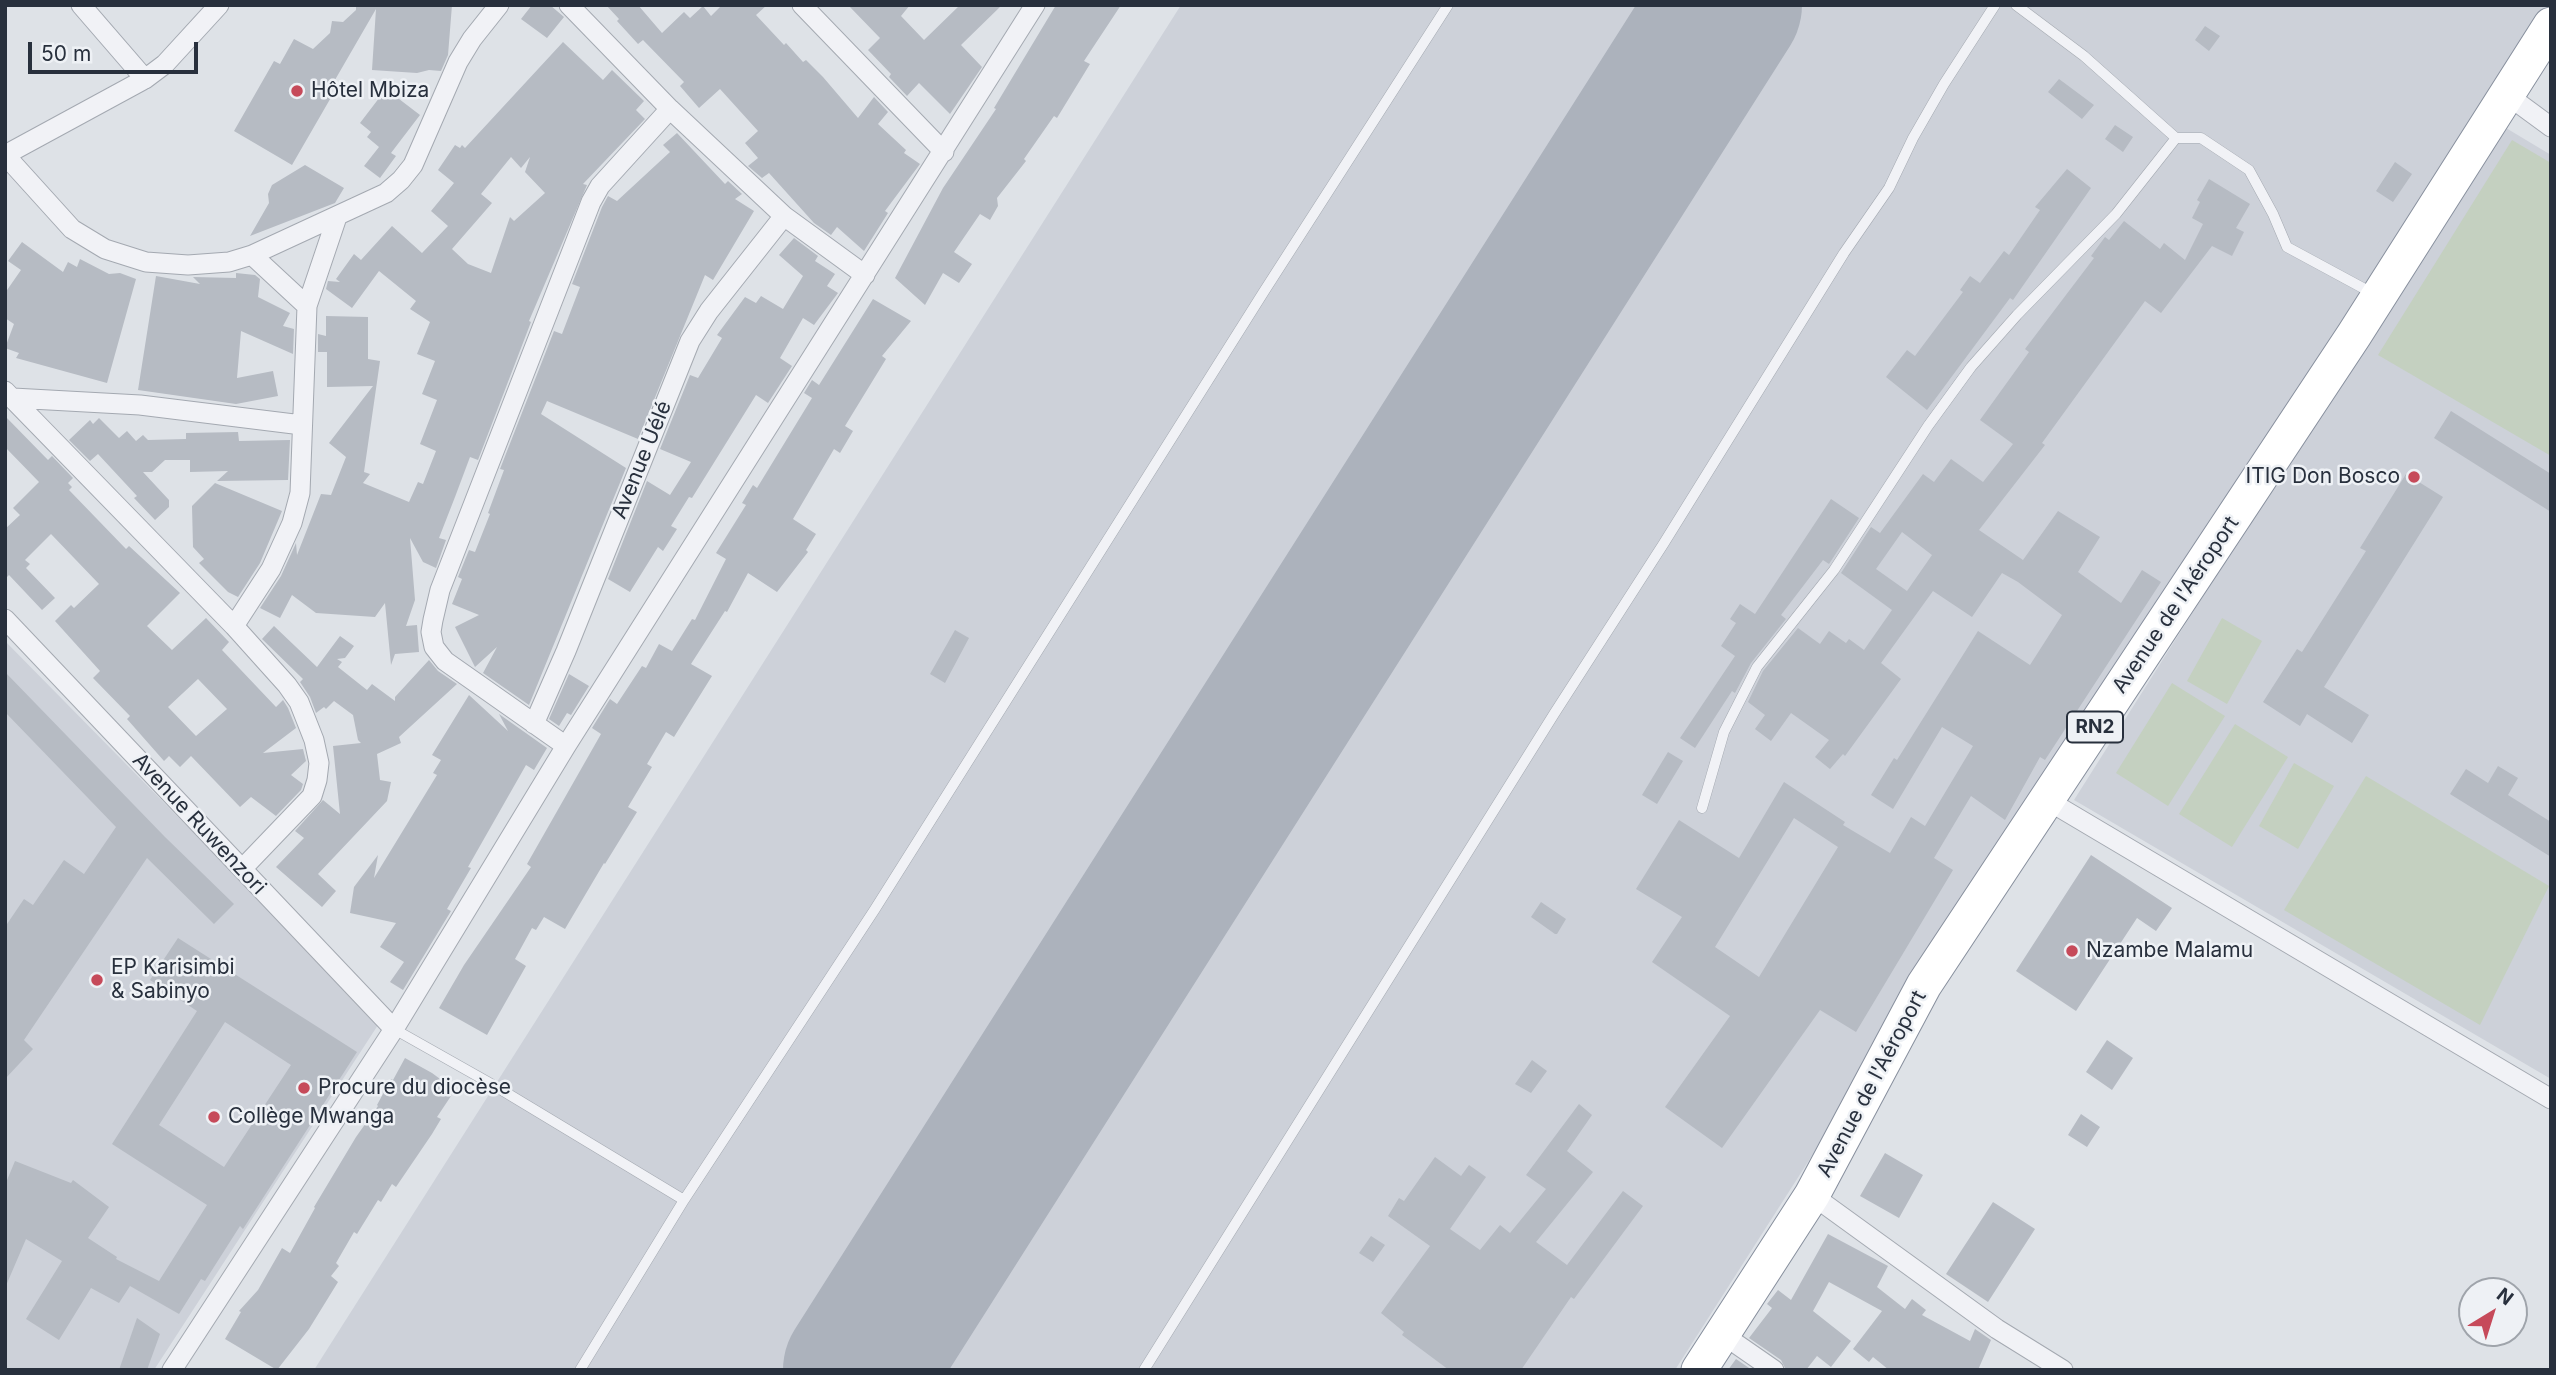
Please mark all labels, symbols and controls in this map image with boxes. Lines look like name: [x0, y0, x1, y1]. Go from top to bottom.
scale bar: [32, 28, 201, 72]
text: 50 m: [41, 41, 91, 66]
place label: Hôtel Mbiza: [311, 78, 429, 104]
marker: Hôtel Mbiza: [289, 83, 305, 99]
street label: Avenue Uélé: [607, 397, 677, 523]
place label: ITIG Don Bosco: [2246, 464, 2400, 490]
marker: ITIG Don Bosco: [2406, 469, 2422, 485]
street label: Avenue de l'Aéroport: [2107, 512, 2245, 698]
road number: RN2: [2067, 712, 2123, 742]
street label: Avenue Ruwenzori: [127, 748, 271, 900]
place label: Nzambe Malamu: [2086, 938, 2253, 964]
marker: Nzambe Malamu: [2064, 943, 2080, 959]
place label: EP Karisimbi & Sabinyo: [111, 955, 235, 1005]
marker: EP Karisimbi & Sabinyo: [89, 972, 105, 988]
street label: Avenue de l'Aéroport: [1812, 986, 1932, 1182]
place label: Procure du diocèse: [318, 1075, 511, 1101]
marker: Procure du diocèse: [296, 1080, 312, 1096]
place label: Collège Mwanga: [228, 1104, 394, 1130]
marker: Collège Mwanga: [206, 1109, 222, 1125]
north arrow: [2458, 1277, 2528, 1347]
text: N: [2492, 1283, 2518, 1310]

